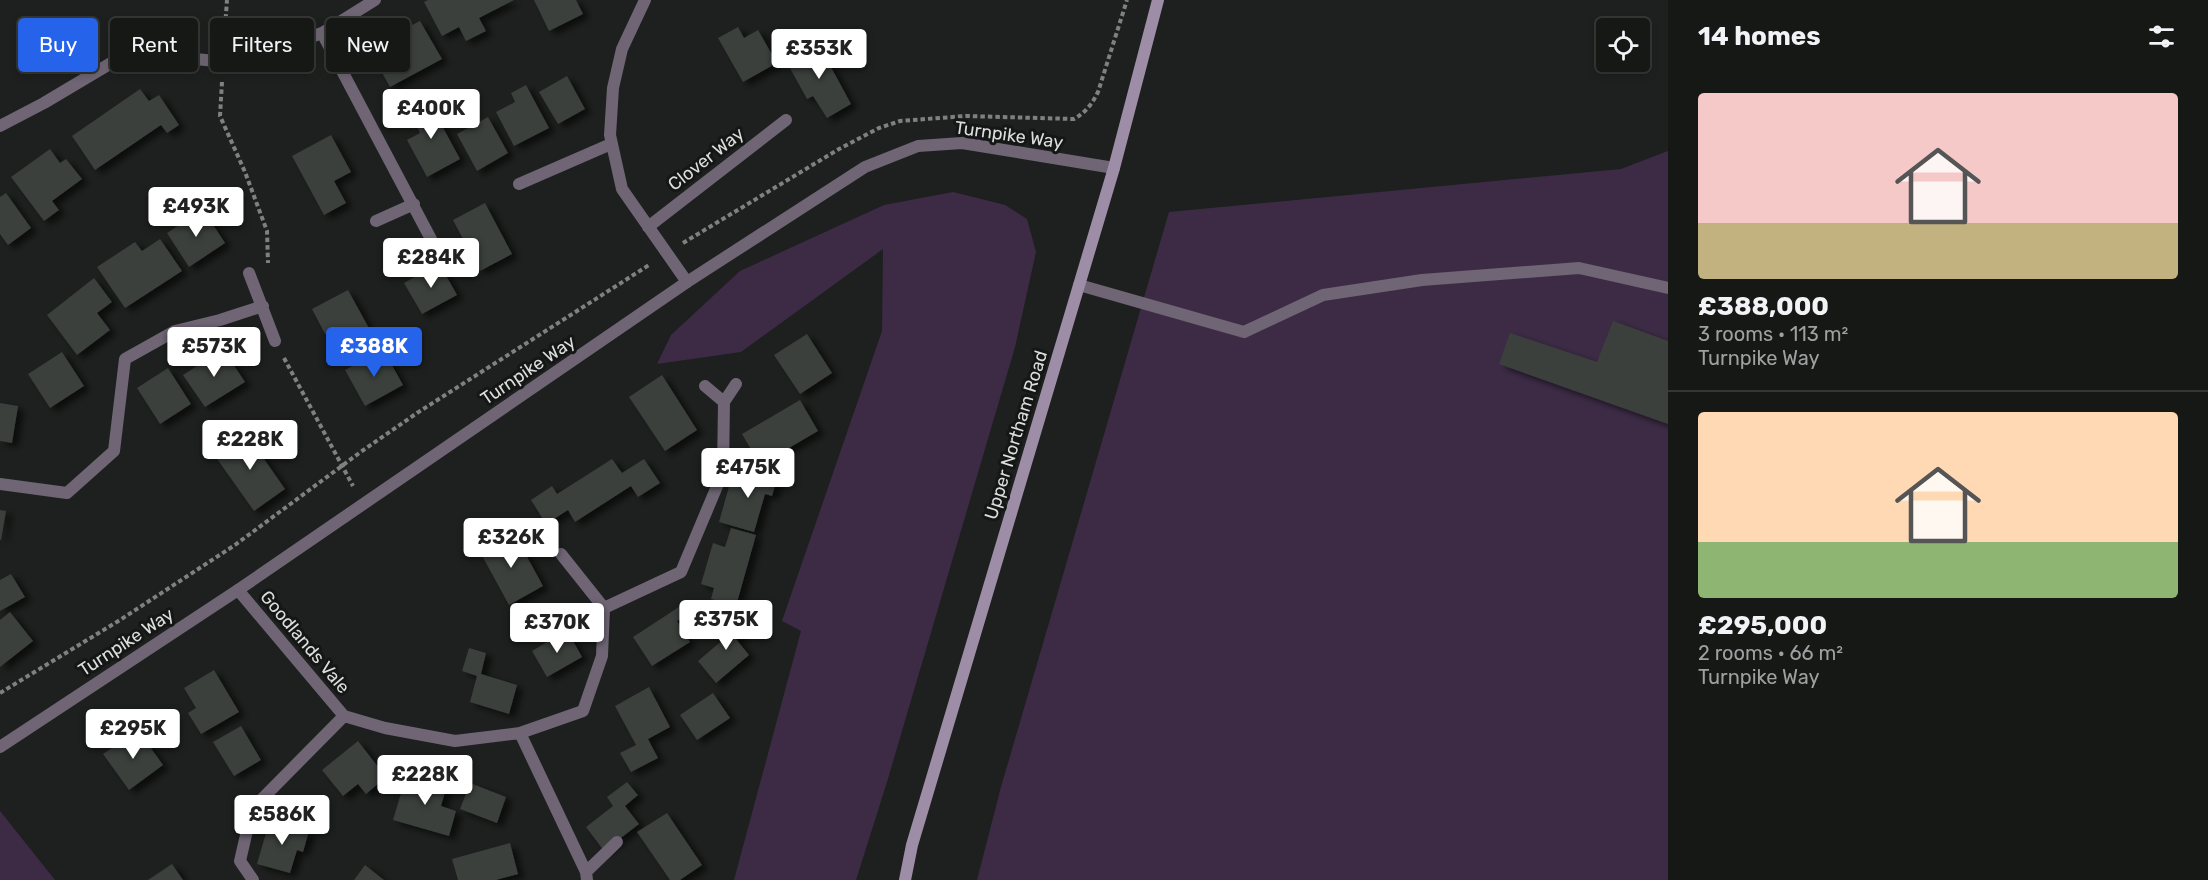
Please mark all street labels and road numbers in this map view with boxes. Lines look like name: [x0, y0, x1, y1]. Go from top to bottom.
street label: Turnpike Way: [953, 116, 1065, 154]
street label: Clover Way: [664, 122, 748, 195]
street label: Turnpike Way: [477, 330, 580, 410]
street label: Upper Northam Road: [980, 348, 1052, 522]
street label: Goodlands Vale: [255, 586, 355, 698]
street label: Turnpike Way: [74, 603, 178, 681]

